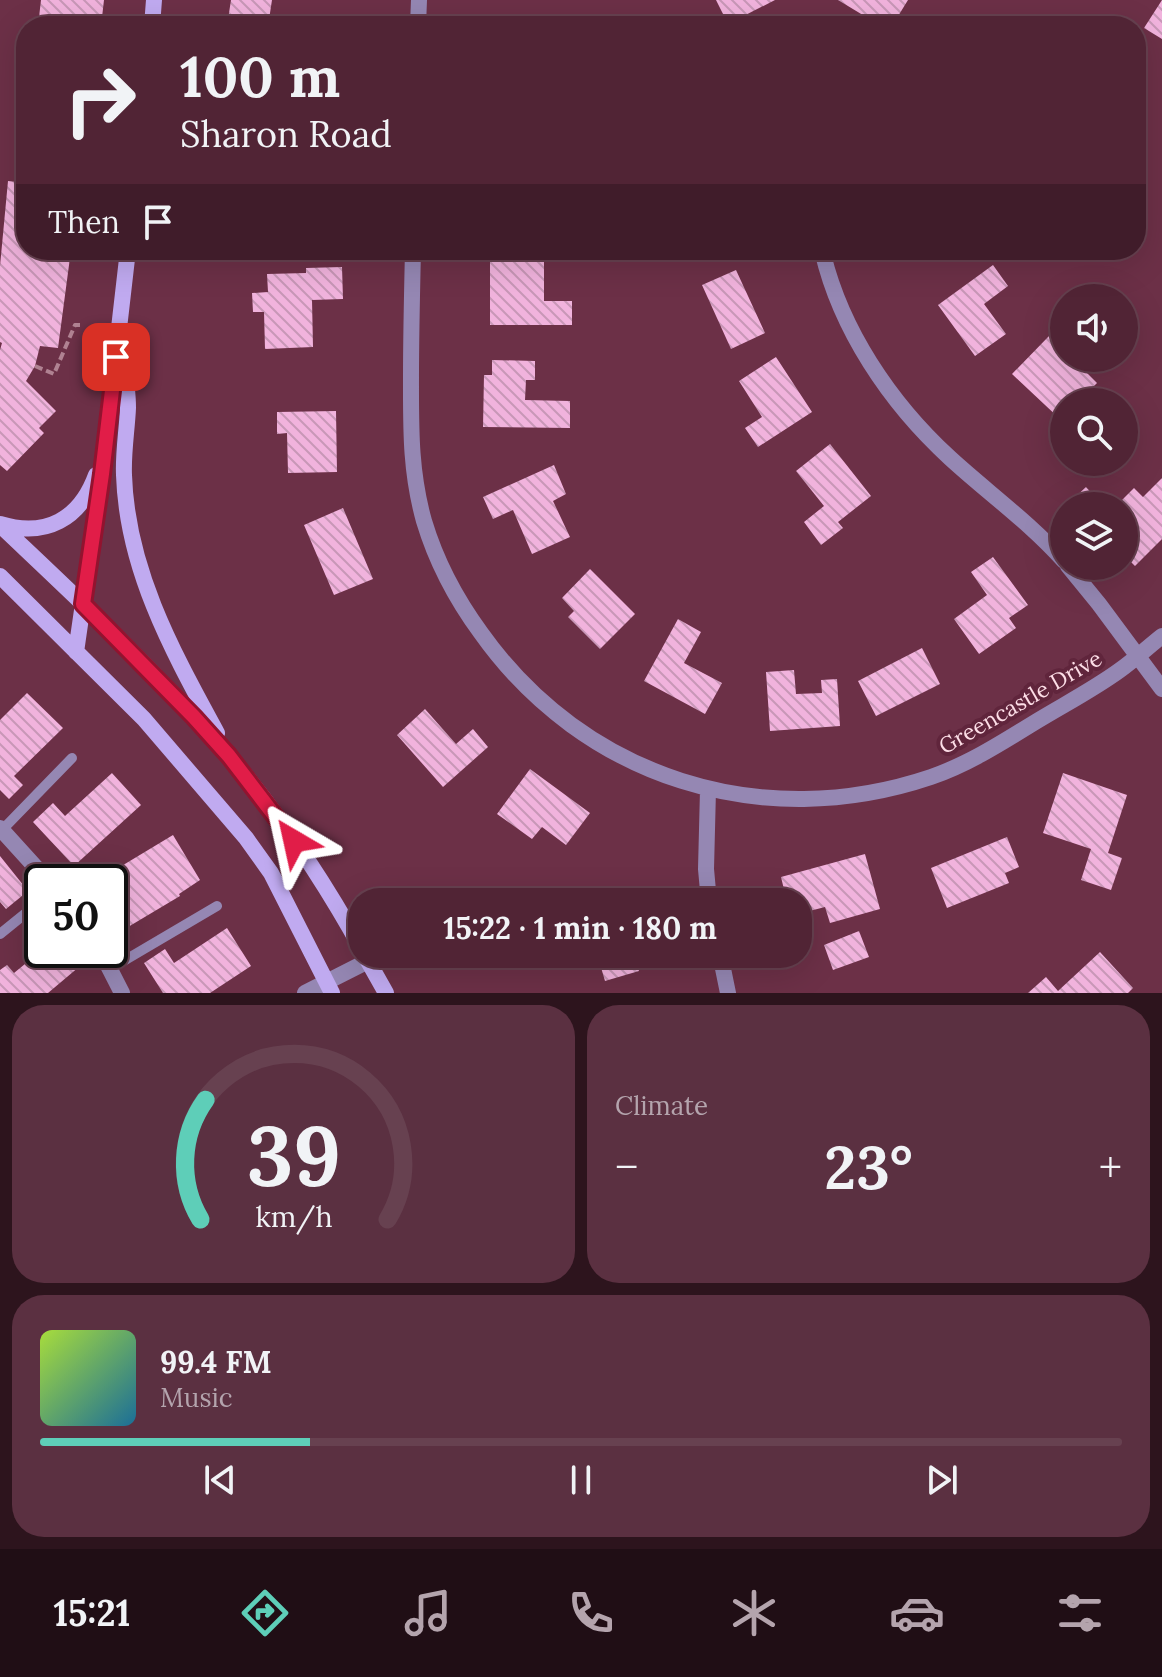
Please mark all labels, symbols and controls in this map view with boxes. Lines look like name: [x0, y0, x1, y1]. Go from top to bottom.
text: 100 m: [180, 41, 340, 112]
icon: right: [48, 48, 152, 152]
text: Sharon Road: [180, 111, 392, 157]
icon: arrive: [136, 200, 180, 244]
text: Then: [48, 203, 120, 241]
map controls: [1050, 284, 1138, 580]
button: sound: [1050, 284, 1138, 372]
pin: [82, 323, 150, 391]
icon: arrive: [94, 335, 138, 379]
button: search: [1050, 388, 1138, 476]
button: layers: [1050, 492, 1138, 580]
street label: Greencastle Drive: [933, 644, 1107, 760]
position arrow: [252, 799, 336, 883]
speed limit sign: 50: [24, 864, 128, 968]
text: 15:22 · 1 min · 180 m: [443, 909, 717, 947]
text: Climate: [615, 1089, 708, 1122]
text: 39: [246, 1102, 341, 1209]
text: 23°: [824, 1129, 913, 1205]
text: −: [615, 1139, 638, 1195]
text: +: [1099, 1139, 1122, 1195]
text: km/h: [255, 1198, 332, 1235]
text: 99.4 FM: [160, 1343, 272, 1381]
text: Music: [160, 1381, 233, 1414]
icon: previous: [198, 1458, 242, 1502]
icon: pause: [559, 1458, 603, 1502]
icon: next: [920, 1458, 964, 1502]
icon: directions: [237, 1585, 293, 1641]
icon: music: [400, 1585, 456, 1641]
icon: phone: [563, 1585, 619, 1641]
icon: climate: [726, 1585, 782, 1641]
icon: car: [889, 1585, 945, 1641]
icon: filters: [1052, 1585, 1108, 1641]
text: 15:21: [54, 1590, 130, 1636]

